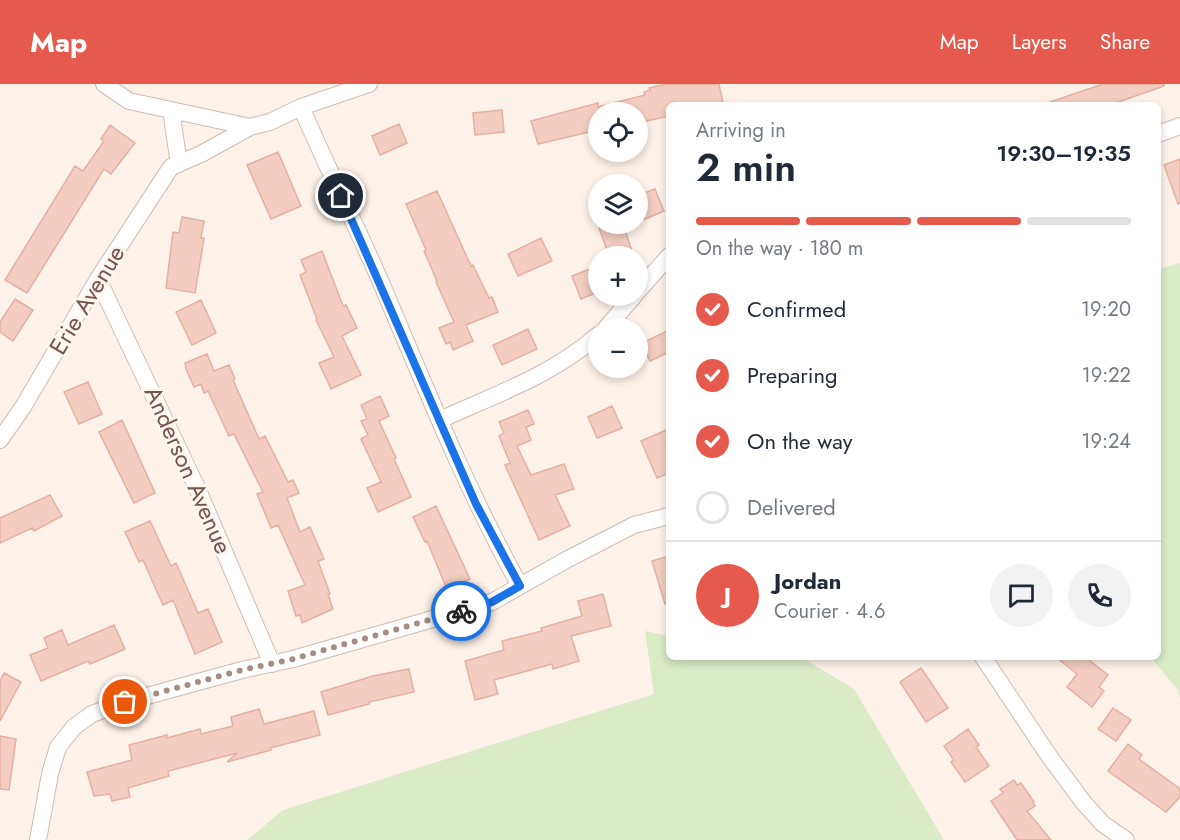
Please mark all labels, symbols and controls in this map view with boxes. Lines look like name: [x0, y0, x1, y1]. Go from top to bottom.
text: Map: [30, 22, 87, 63]
text: Map: [940, 27, 979, 57]
text: Layers: [1012, 27, 1067, 57]
text: Share: [1100, 27, 1150, 57]
map controls: [588, 102, 648, 378]
button: locate: [588, 102, 648, 162]
text: Arriving in: [696, 116, 786, 145]
text: 19:30–19:35: [996, 137, 1131, 169]
text: 2 min: [696, 139, 796, 196]
pin: [315, 170, 366, 221]
button: layers: [588, 174, 648, 234]
icon: home: [324, 179, 357, 212]
text: On the way · 180 m: [696, 234, 863, 263]
street label: Erie Avenue: [40, 238, 133, 361]
button: +: [588, 246, 648, 306]
icon: check: [696, 293, 729, 326]
text: Confirmed: [747, 293, 846, 325]
text: 19:20: [1081, 295, 1131, 324]
button: −: [588, 318, 648, 378]
icon: check: [696, 359, 729, 392]
text: Preparing: [747, 359, 838, 391]
text: 19:22: [1082, 361, 1131, 390]
street label: Anderson Avenue: [136, 380, 241, 559]
icon: check: [696, 425, 729, 458]
text: On the way: [747, 425, 852, 457]
text: 19:24: [1081, 427, 1131, 456]
text: Delivered: [747, 491, 836, 523]
button: chat: [990, 564, 1053, 627]
button: phone: [1068, 564, 1131, 627]
text: Jordan: [774, 565, 841, 597]
text: J: [724, 579, 731, 611]
courier: [431, 581, 491, 641]
icon: bike: [445, 595, 478, 628]
text: Courier · 4.6: [774, 597, 886, 626]
pin: [99, 676, 150, 727]
icon: bag: [108, 685, 141, 718]

